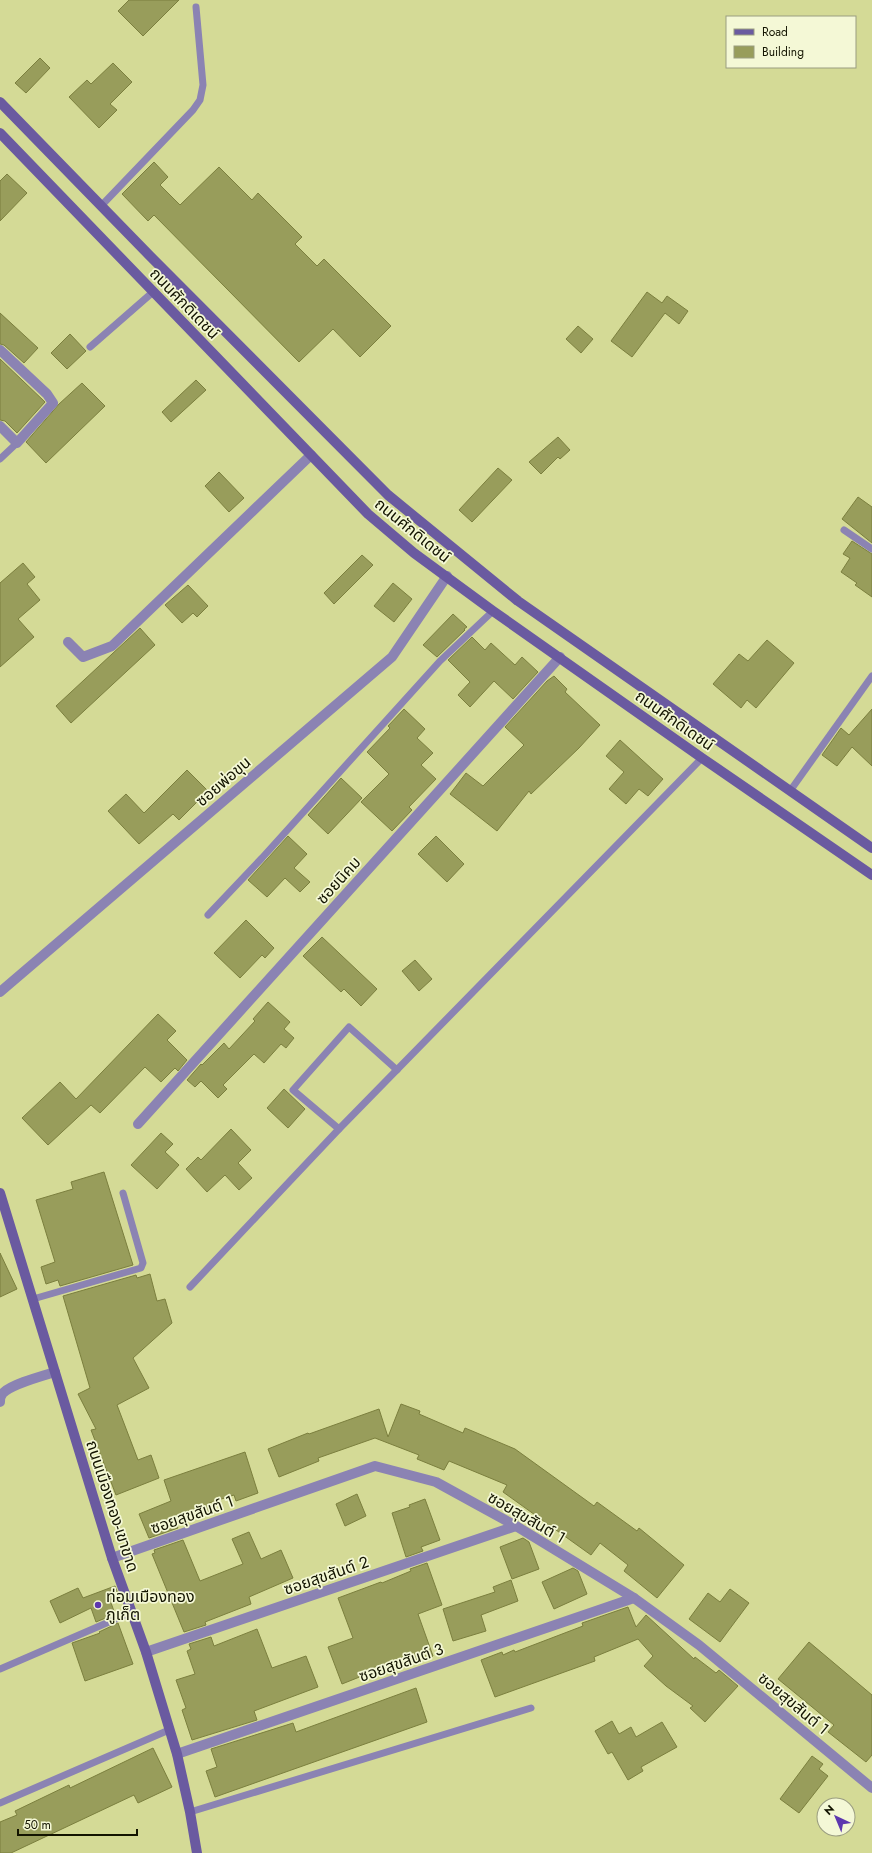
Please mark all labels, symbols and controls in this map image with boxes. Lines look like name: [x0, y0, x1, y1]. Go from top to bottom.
legend: [726, 16, 856, 68]
text: Road: [762, 23, 788, 41]
text: Building: [762, 43, 804, 61]
street label: ถนนศักดิเดชน์: [144, 262, 225, 344]
street label: ถนนศักดิเดชน์: [370, 493, 456, 568]
street label: ถนนศักดิเดชน์: [631, 685, 719, 756]
street label: ซอยพ่อขุน: [191, 751, 256, 812]
street label: ซอยนิคม: [311, 851, 366, 909]
street label: ถนนเมืองทอง-เขาขาด: [80, 1437, 145, 1575]
street label: ซอยสุขสันต์ 1: [483, 1486, 570, 1549]
street label: ซอยสุขสันต์ 1: [147, 1489, 237, 1539]
street label: ซอยสุขสันต์ 2: [281, 1550, 372, 1601]
place label: ท่อมเมืองทอง ภูเก็ต: [106, 1585, 195, 1626]
marker: ท่อมเมืองทอง ภูเก็ต: [93, 1600, 103, 1610]
street label: ซอยสุขสันต์ 3: [356, 1637, 447, 1688]
street label: ซอยสุขสันต์ 1: [753, 1667, 834, 1740]
north arrow: [816, 1797, 856, 1837]
text: N: [820, 1801, 838, 1819]
scale bar: [18, 1811, 137, 1837]
text: 50 m: [24, 1816, 51, 1834]

